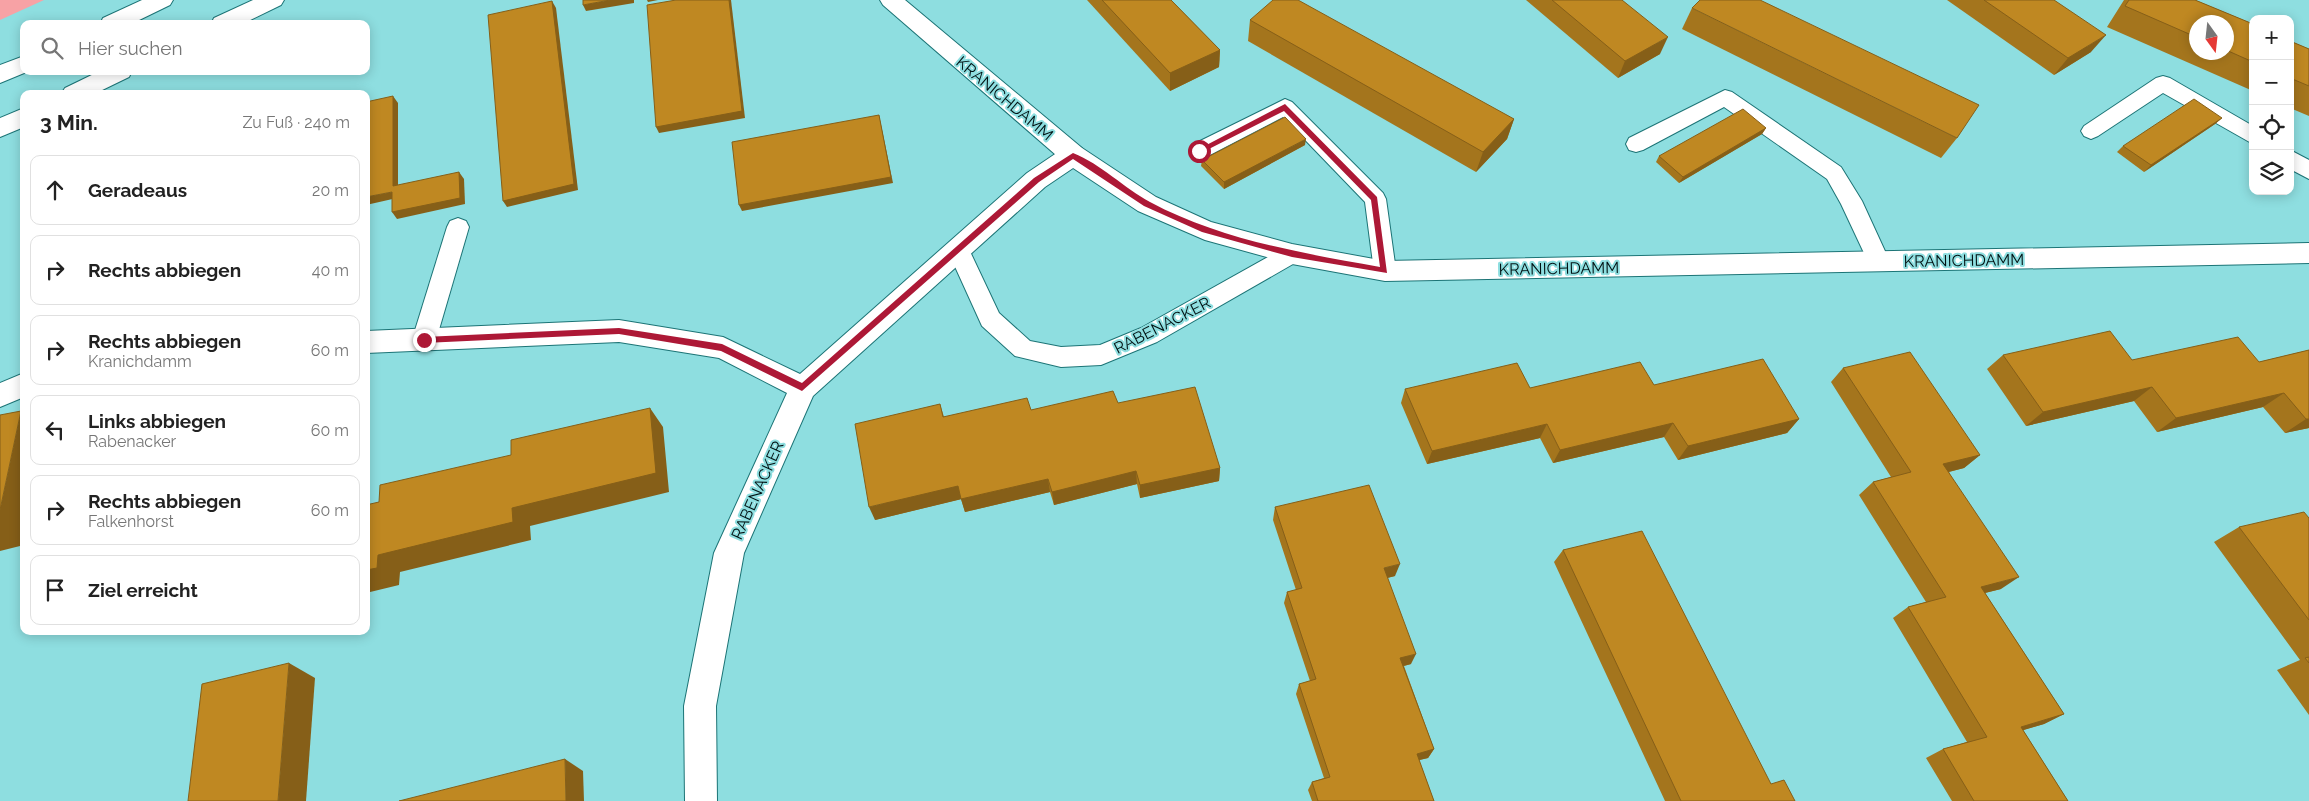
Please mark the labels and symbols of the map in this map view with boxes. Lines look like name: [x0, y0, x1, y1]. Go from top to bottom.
north arrow: [2189, 15, 2234, 60]
street label: KRANICHDAMM: [952, 52, 1057, 144]
route start: [1188, 140, 1211, 163]
street label: KRANICHDAMM: [1904, 250, 2024, 271]
street label: KRANICHDAMM: [1499, 258, 1619, 279]
street label: RABENACKER: [1111, 293, 1214, 358]
route end: [413, 329, 436, 352]
street label: RABENACKER: [727, 438, 788, 542]

